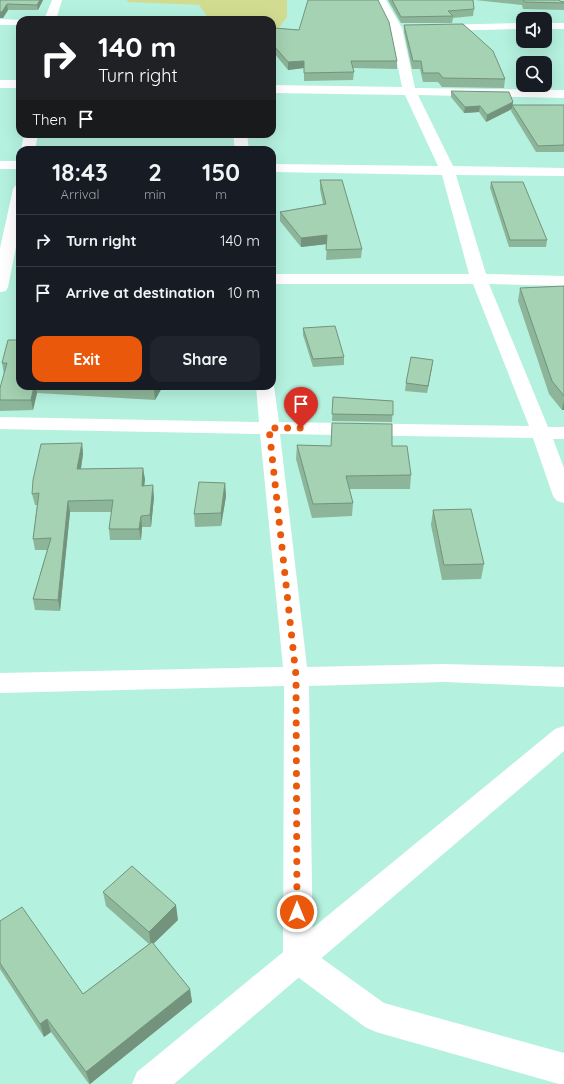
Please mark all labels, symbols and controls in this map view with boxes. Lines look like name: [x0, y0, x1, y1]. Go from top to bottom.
map controls: [516, 12, 552, 92]
button: sound: [516, 12, 552, 48]
text: 140 m: [98, 29, 176, 64]
icon: right: [32, 32, 84, 84]
button: search: [516, 56, 552, 92]
text: Turn right: [98, 64, 178, 87]
icon: arrive: [75, 108, 97, 130]
text: Then: [32, 110, 67, 129]
text: 18:43: [52, 157, 108, 187]
text: 2: [148, 157, 162, 187]
text: 150: [202, 157, 240, 187]
text: Arrival: [61, 186, 99, 202]
text: min: [144, 186, 166, 202]
text: m: [215, 186, 227, 202]
icon: right: [32, 230, 54, 252]
text: Turn right: [66, 231, 137, 250]
text: 140 m: [220, 231, 260, 250]
icon: arrive: [32, 282, 54, 304]
text: Arrive at destination: [66, 283, 215, 302]
text: 10 m: [228, 283, 260, 302]
button: Exit: [32, 336, 142, 382]
button: Share: [150, 336, 260, 382]
pin: [284, 387, 318, 428]
icon: arrive: [290, 393, 312, 415]
position arrow: [276, 891, 318, 933]

